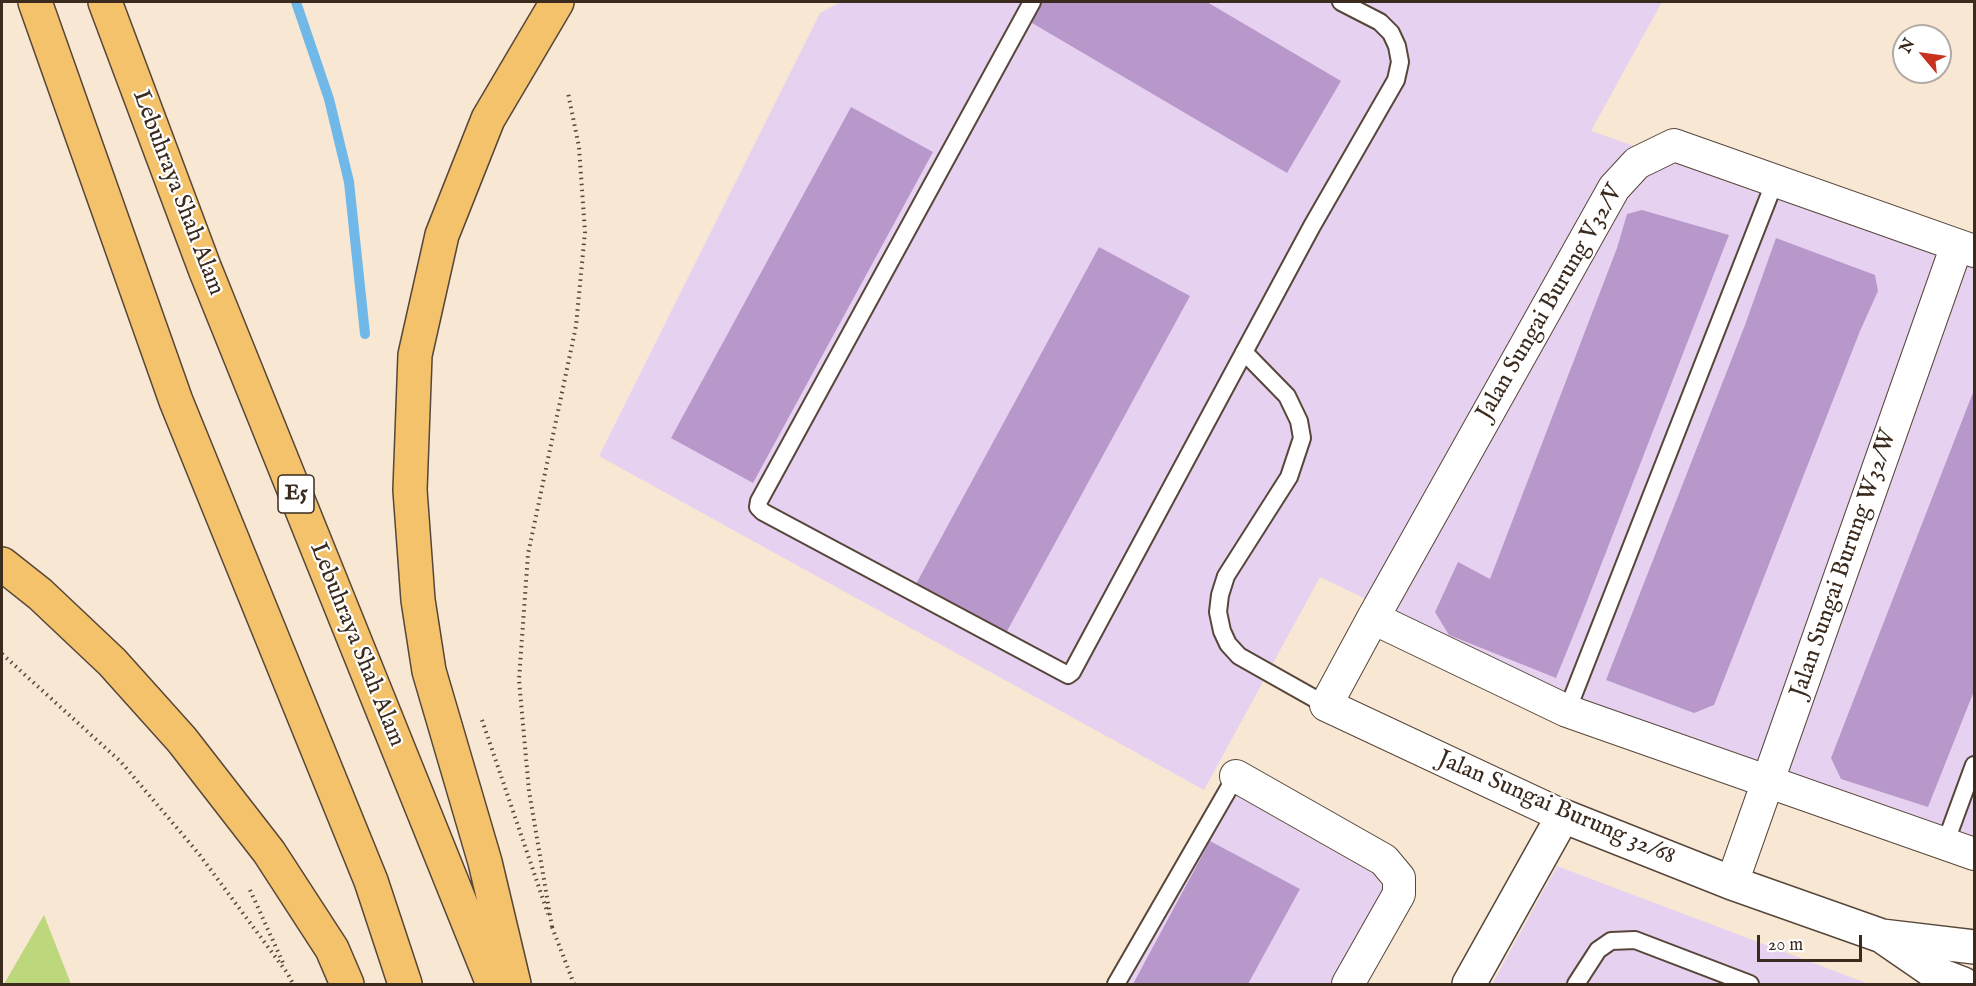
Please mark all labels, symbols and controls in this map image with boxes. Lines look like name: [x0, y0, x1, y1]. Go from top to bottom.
north arrow: [1892, 24, 1952, 84]
text: N: [1896, 35, 1920, 57]
street label: Lebuhraya Shah Alam: [125, 86, 229, 300]
street label: Jalan Sungai Burung V32/V: [1472, 180, 1630, 426]
street label: Jalan Sungai Burung W32/W: [1785, 426, 1905, 702]
road number: E5: [278, 475, 314, 513]
street label: Lebuhraya Shah Alam: [302, 539, 410, 751]
street label: Jalan Sungai Burung 32/68: [1433, 746, 1679, 872]
scale bar: [1760, 923, 1865, 961]
text: 20 m: [1768, 934, 1803, 957]

